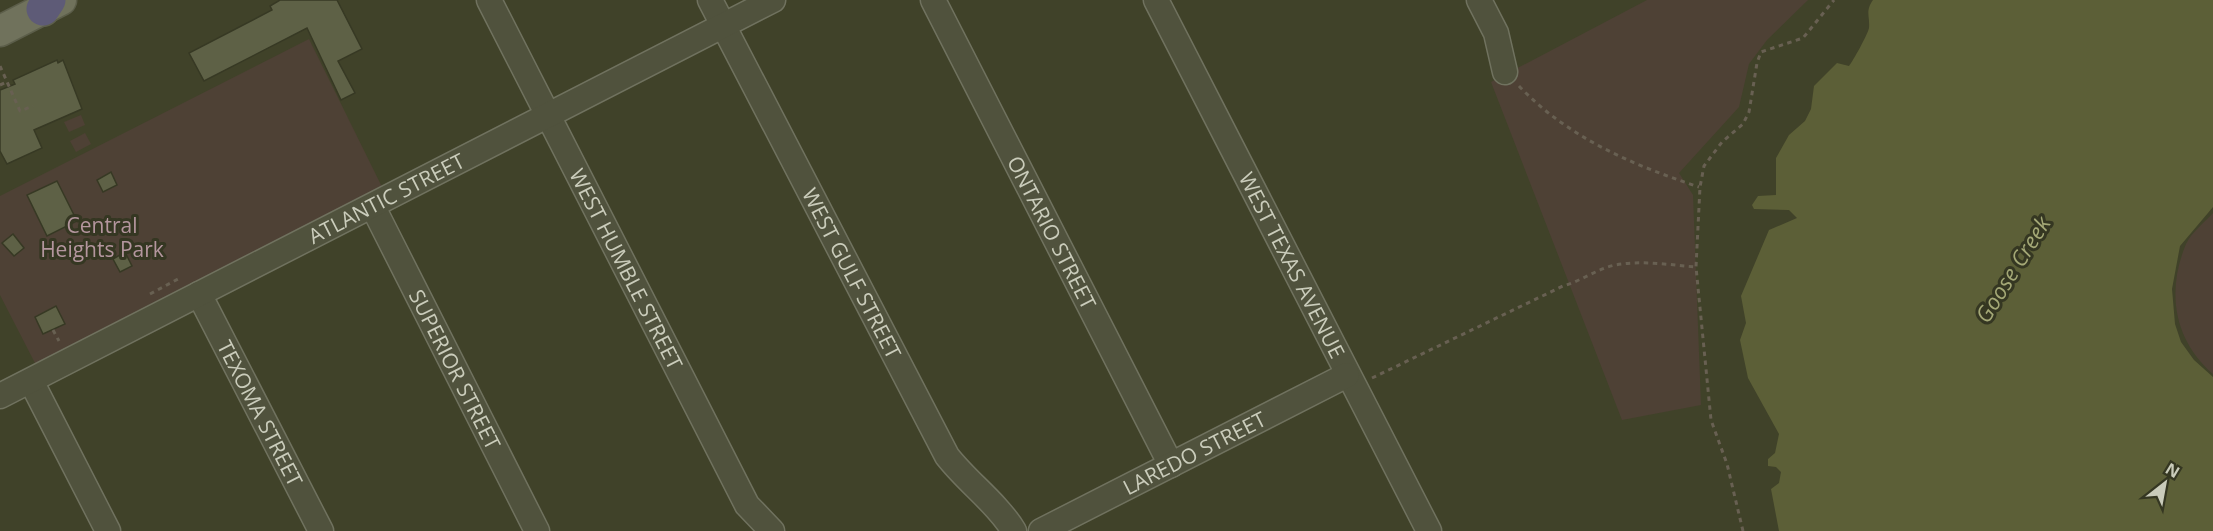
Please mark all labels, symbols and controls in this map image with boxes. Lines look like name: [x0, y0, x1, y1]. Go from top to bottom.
street label: ATLANTIC STREET: [303, 146, 470, 250]
street label: ONTARIO STREET: [1001, 151, 1103, 314]
street label: WEST HUMBLE STREET: [563, 164, 690, 375]
street label: WEST TEXAS AVENUE: [1233, 167, 1352, 363]
street label: WEST GULF STREET: [796, 183, 908, 364]
water label: Goose Creek: [1967, 209, 2057, 328]
park label: Central Heights Park: [40, 211, 164, 263]
street label: SUPERIOR STREET: [403, 285, 508, 454]
street label: TEXOMA STREET: [211, 335, 310, 491]
street label: LAREDO STREET: [1118, 405, 1271, 501]
north arrow: [2135, 453, 2195, 513]
text: N: [2161, 457, 2184, 483]

